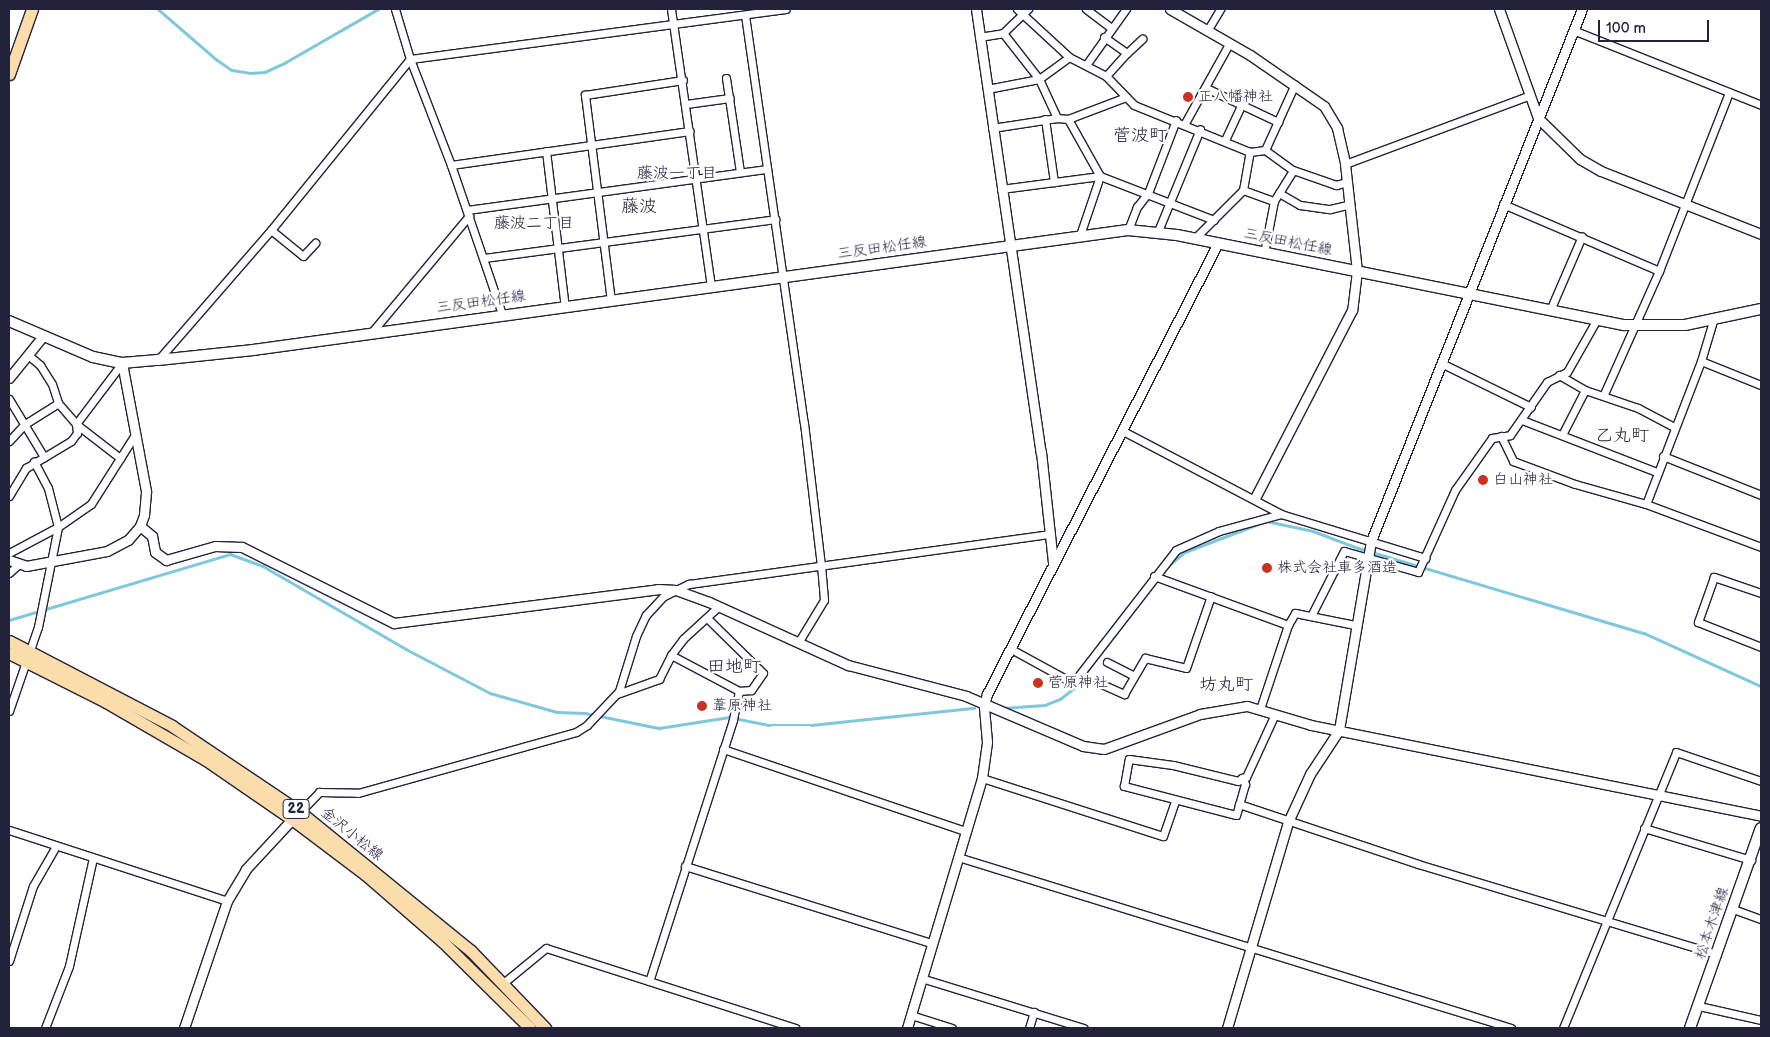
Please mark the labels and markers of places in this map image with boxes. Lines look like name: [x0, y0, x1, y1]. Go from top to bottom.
place label: 正八幡神社: [1198, 88, 1273, 106]
marker: 正八幡神社: [1182, 91, 1194, 103]
place label: 白山神社: [1493, 471, 1553, 489]
marker: 白山神社: [1477, 474, 1489, 486]
place label: 株式会社車多酒造: [1277, 559, 1397, 577]
marker: 株式会社車多酒造: [1261, 562, 1273, 574]
place label: 菅原神社: [1048, 674, 1108, 692]
marker: 菅原神社: [1032, 677, 1044, 689]
place label: 葦原神社: [712, 697, 772, 715]
marker: 葦原神社: [696, 700, 708, 712]

